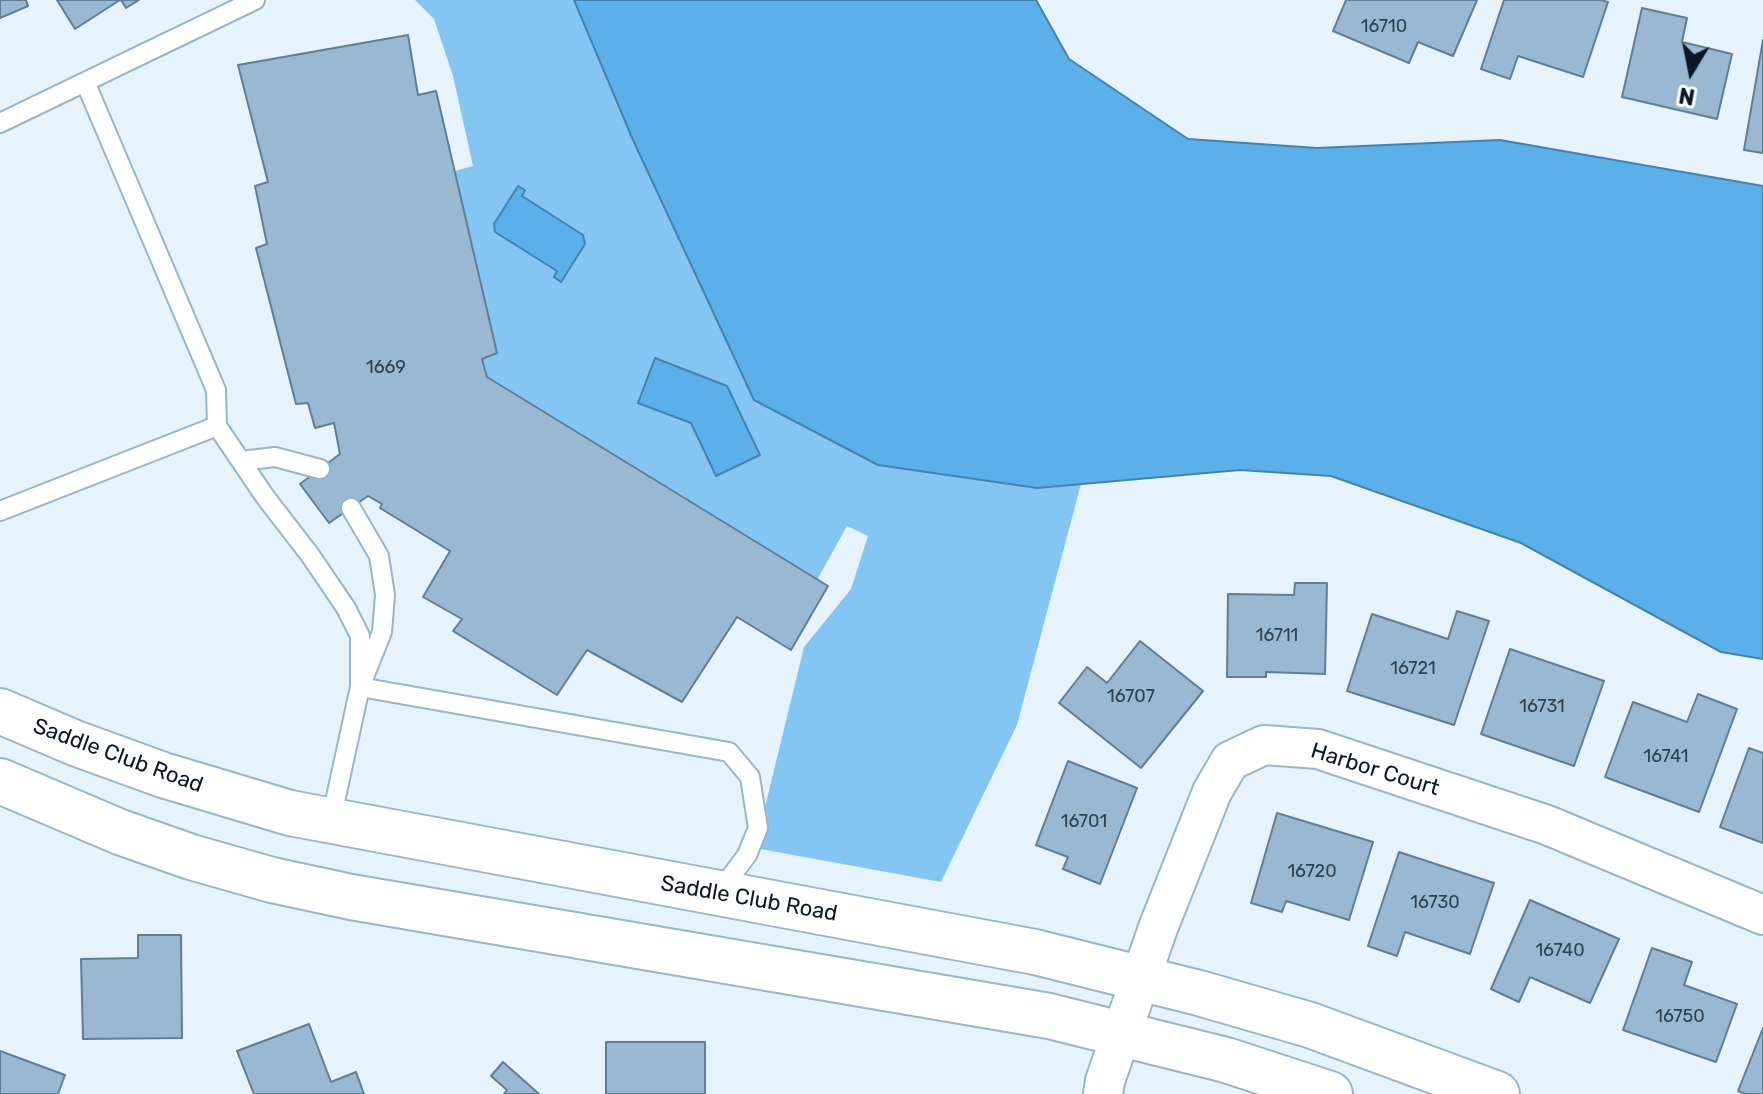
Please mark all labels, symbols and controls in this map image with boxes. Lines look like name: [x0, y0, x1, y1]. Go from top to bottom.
house number: 16710: [1361, 16, 1407, 38]
north arrow: [1651, 32, 1731, 112]
text: N: [1677, 81, 1697, 111]
house number: 1669: [366, 357, 406, 379]
house number: 16711: [1256, 625, 1298, 647]
house number: 16721: [1390, 658, 1436, 680]
house number: 16707: [1107, 686, 1155, 708]
house number: 16731: [1519, 696, 1565, 718]
street label: Saddle Club Road: [29, 713, 207, 799]
street label: Harbor Court: [1307, 738, 1443, 802]
house number: 16741: [1643, 746, 1689, 768]
house number: 16701: [1061, 811, 1107, 833]
house number: 16720: [1287, 861, 1337, 883]
street label: Saddle Club Road: [659, 870, 839, 928]
house number: 16730: [1410, 892, 1460, 914]
house number: 16740: [1535, 940, 1585, 962]
house number: 16750: [1655, 1006, 1705, 1028]

